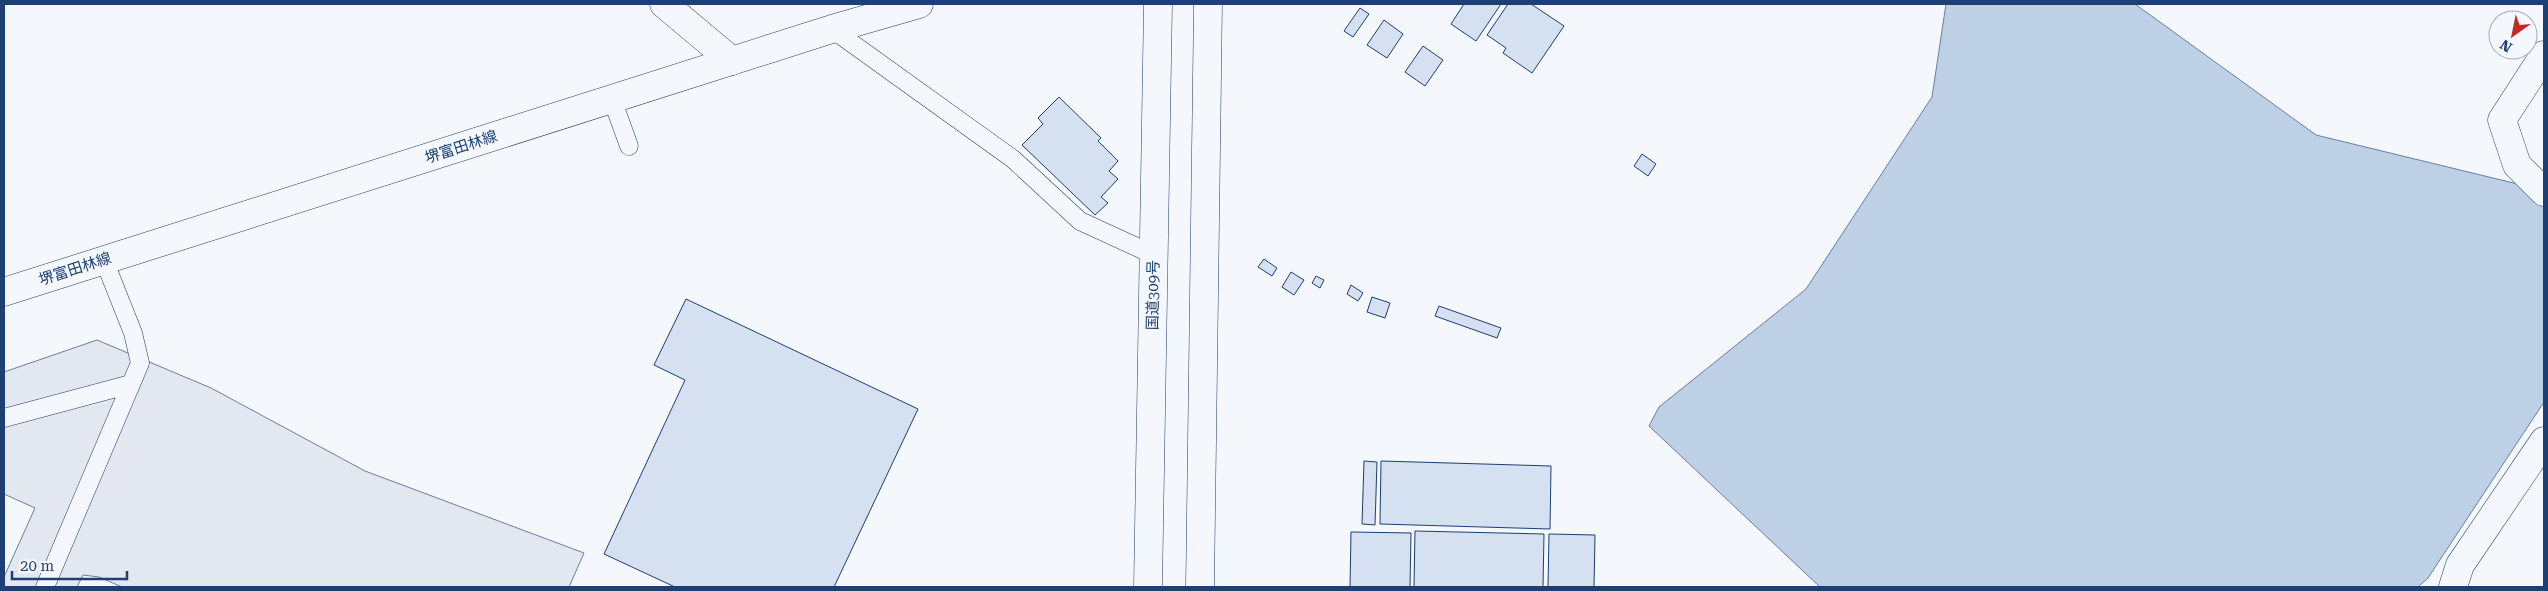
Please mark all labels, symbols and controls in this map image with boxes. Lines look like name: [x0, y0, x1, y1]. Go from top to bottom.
north arrow: [2488, 10, 2538, 60]
text: N: [2497, 36, 2515, 56]
street label: 堺富田林線: [423, 127, 499, 167]
street label: 堺富田林線: [37, 249, 113, 289]
street label: 国道309号: [1143, 260, 1163, 330]
scale bar: [12, 548, 128, 580]
text: 20 m: [20, 557, 55, 575]

